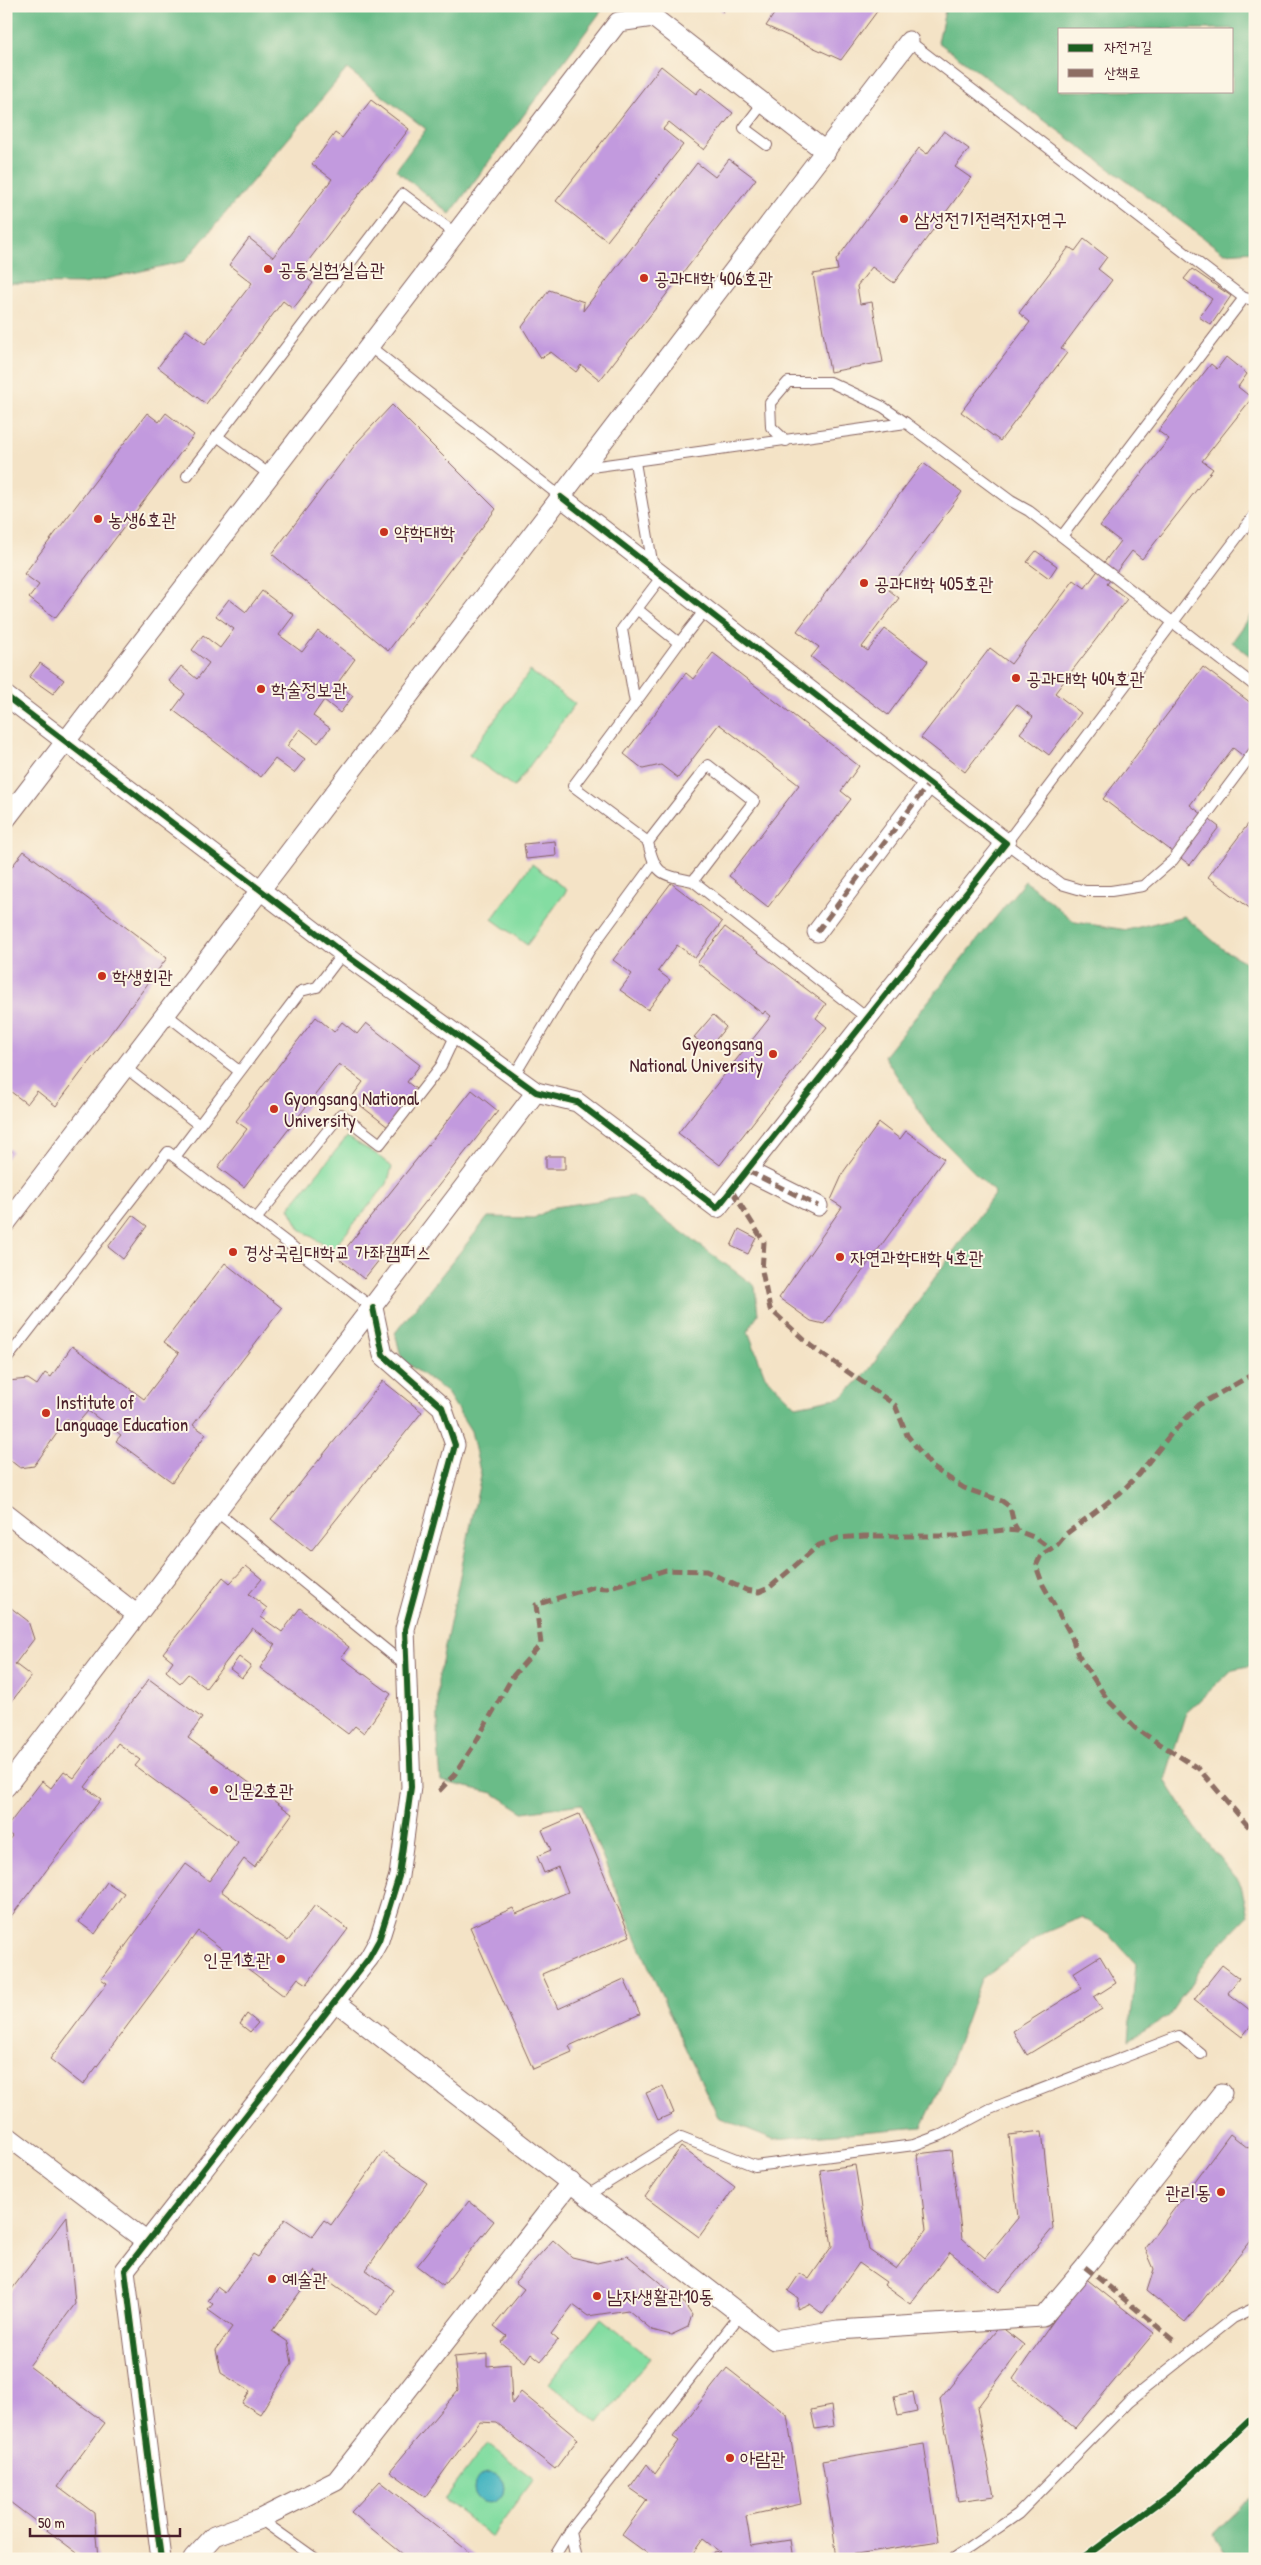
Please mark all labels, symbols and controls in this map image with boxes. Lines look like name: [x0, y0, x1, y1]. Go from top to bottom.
legend: [1058, 28, 1234, 92]
text: 자전거길: [1104, 36, 1152, 57]
text: 산책로: [1104, 62, 1140, 83]
place label: 삼성전기전력전자연구: [914, 206, 1067, 232]
marker: 삼성전기전력전자연구: [898, 213, 910, 225]
place label: 공동실험실습관: [278, 256, 385, 282]
marker: 공동실험실습관: [262, 263, 274, 275]
place label: 공과대학 406호관: [654, 265, 773, 291]
marker: 공과대학 406호관: [638, 272, 650, 284]
place label: 농생6호관: [108, 506, 177, 532]
marker: 농생6호관: [92, 513, 104, 525]
place label: 약학대학: [394, 519, 455, 545]
marker: 약학대학: [378, 526, 390, 538]
place label: 공과대학 405호관: [874, 570, 994, 596]
marker: 공과대학 405호관: [858, 577, 870, 589]
place label: 공과대학 404호관: [1026, 665, 1145, 691]
marker: 공과대학 404호관: [1010, 672, 1022, 684]
place label: 학술정보관: [271, 676, 347, 702]
marker: 학술정보관: [255, 683, 267, 695]
place label: 학생회관: [112, 963, 173, 989]
marker: 학생회관: [96, 970, 108, 982]
place label: Gyeongsang National University: [630, 1030, 763, 1078]
marker: Gyeongsang National University: [767, 1048, 779, 1060]
place label: Gyongsang National University: [284, 1085, 420, 1133]
marker: Gyongsang National University: [268, 1103, 280, 1115]
place label: 경상국립대학교 가좌캠퍼스: [243, 1239, 431, 1265]
place label: 자연과학대학 4호관: [850, 1244, 984, 1270]
marker: 경상국립대학교 가좌캠퍼스: [227, 1246, 239, 1258]
marker: 자연과학대학 4호관: [834, 1251, 846, 1263]
place label: Institute of Language Education: [56, 1389, 188, 1437]
marker: Institute of Language Education: [40, 1407, 52, 1419]
place label: 인문2호관: [224, 1777, 294, 1803]
marker: 인문2호관: [208, 1784, 220, 1796]
place label: 인문1호관: [203, 1946, 271, 1972]
marker: 인문1호관: [275, 1953, 287, 1965]
place label: 관리동: [1165, 2179, 1211, 2205]
marker: 관리동: [1215, 2186, 1227, 2198]
place label: 예술관: [282, 2266, 328, 2292]
marker: 예술관: [266, 2273, 278, 2285]
place label: 남자생활관10동: [607, 2283, 714, 2309]
marker: 남자생활관10동: [591, 2290, 603, 2302]
place label: 아람관: [740, 2445, 786, 2471]
marker: 아람관: [724, 2452, 736, 2464]
scale bar: [30, 2505, 180, 2537]
text: 50 m: [38, 2512, 65, 2533]

